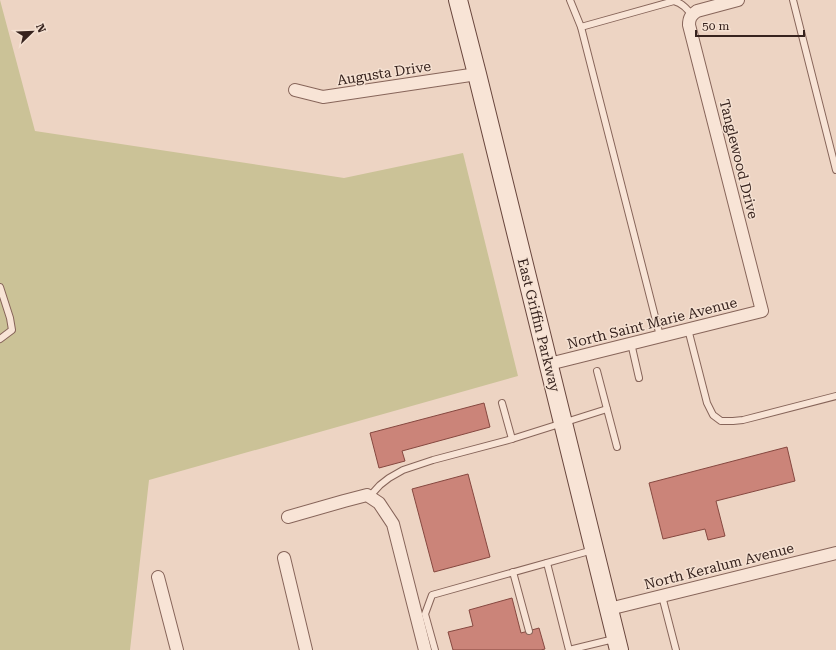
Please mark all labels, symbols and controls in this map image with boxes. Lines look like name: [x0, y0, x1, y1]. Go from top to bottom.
north arrow: [12, 12, 52, 52]
scale bar: [696, 12, 804, 38]
text: 50 m: [702, 19, 729, 33]
text: N: [33, 22, 49, 35]
street label: Augusta Drive: [336, 58, 432, 88]
street label: Tanglewood Drive: [716, 98, 762, 221]
street label: East Griffin Parkway: [515, 256, 564, 394]
street label: North Saint Marie Avenue: [565, 294, 739, 352]
street label: North Keralum Avenue: [642, 540, 796, 592]

